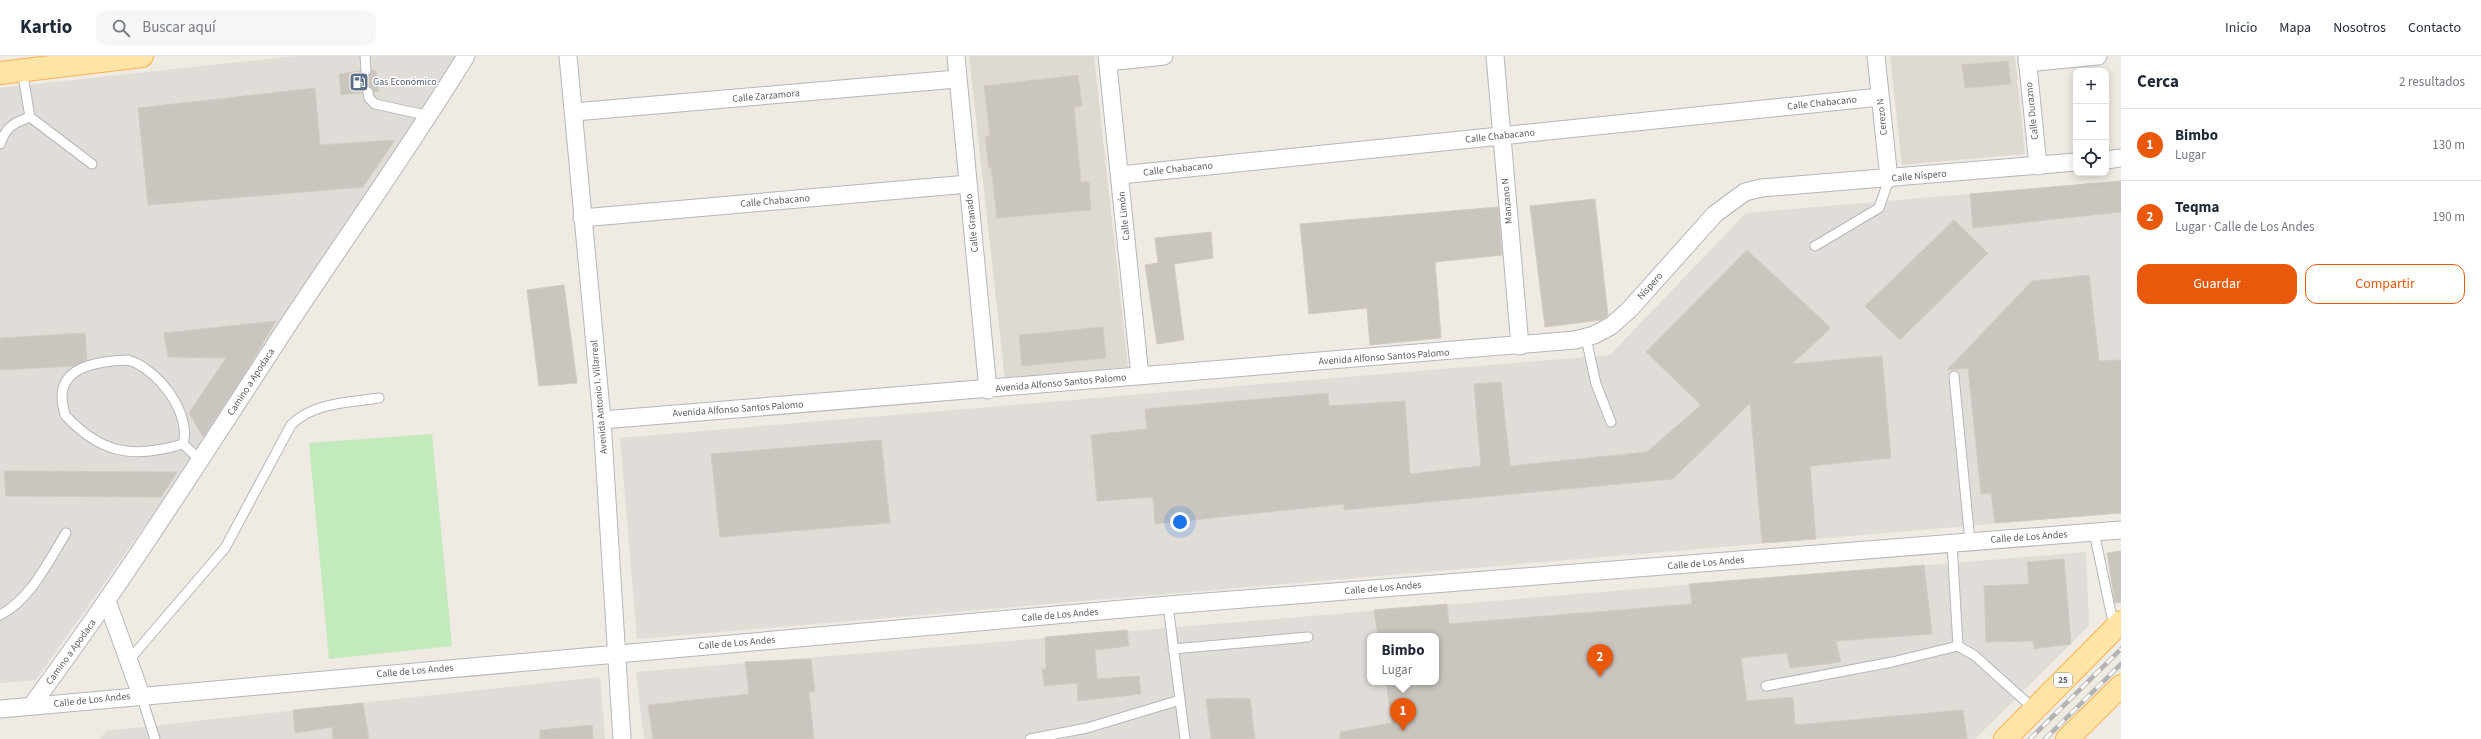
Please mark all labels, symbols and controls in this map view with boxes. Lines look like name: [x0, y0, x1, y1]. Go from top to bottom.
search box: [96, 10, 376, 46]
text: Kartio: [20, 14, 72, 41]
icon: search: [110, 17, 132, 39]
text: Buscar aquí: [142, 17, 216, 38]
text: Inicio: [2225, 18, 2257, 38]
text: Mapa: [2279, 18, 2311, 38]
text: Nosotros: [2333, 18, 2386, 38]
text: Contacto: [2408, 18, 2461, 38]
map controls: [2073, 68, 2109, 176]
button: +: [2073, 68, 2109, 104]
text: Cerca: [2137, 70, 2179, 94]
fuel station icon: Gas Económico: [348, 71, 370, 93]
text: 2 resultados: [2399, 73, 2465, 91]
place label: Gas Económico: [373, 75, 437, 89]
street label: Calle Durazno: [2022, 82, 2042, 140]
street label: Calle Zarzamora: [732, 86, 800, 106]
street label: Calle Chabacano: [1787, 92, 1857, 114]
street label: Cerezo N: [1873, 98, 1891, 136]
button: −: [2073, 104, 2109, 140]
street label: Calle Chabacano: [1465, 125, 1535, 147]
text: Bimbo: [2175, 125, 2218, 146]
text: 1: [2147, 136, 2153, 154]
text: 130 m: [2432, 136, 2465, 154]
button: locate: [2073, 140, 2109, 176]
text: Lugar: [2175, 146, 2206, 164]
street label: Calle Chabacano: [1143, 158, 1213, 180]
street label: Calle Níspero: [1891, 167, 1947, 185]
street label: Manzano N: [1498, 177, 1516, 225]
street label: Calle Chabacano: [740, 191, 810, 211]
street label: Calle Limón: [1114, 191, 1134, 241]
street label: Calle Granado: [962, 193, 982, 253]
text: Teqma: [2175, 197, 2219, 218]
text: 2: [2147, 208, 2153, 226]
text: 190 m: [2432, 208, 2465, 226]
text: Lugar · Calle de Los Andes: [2175, 218, 2315, 236]
button: Guardar: [2137, 264, 2297, 304]
button: Compartir: [2305, 264, 2465, 304]
street label: Níspero: [1634, 269, 1666, 303]
street label: Avenida Antonio I. Villarreal: [587, 339, 611, 455]
street label: Avenida Alfonso Santos Palomo: [1318, 345, 1450, 369]
street label: Camino a Apodaca: [224, 346, 278, 418]
street label: Avenida Alfonso Santos Palomo: [995, 370, 1127, 396]
street label: Avenida Alfonso Santos Palomo: [672, 397, 804, 421]
your location: [1170, 512, 1190, 532]
street label: Calle de Los Andes: [1990, 527, 2068, 547]
street label: Calle de Los Andes: [1667, 553, 1745, 573]
street label: Calle de Los Andes: [1344, 578, 1422, 598]
street label: Calle de Los Andes: [1021, 605, 1099, 625]
street label: Camino a Apodaca: [42, 616, 100, 688]
street label: Calle de Los Andes: [698, 633, 776, 653]
popup: [1367, 633, 1439, 685]
text: Bimbo: [1382, 640, 1425, 661]
pin: 2: [1587, 644, 1613, 677]
street label: Calle de Los Andes: [376, 661, 454, 681]
text: Lugar: [1382, 661, 1412, 679]
road number: 25: [2054, 673, 2072, 687]
street label: Calle de Los Andes: [53, 689, 131, 711]
pin: 1: [1390, 698, 1416, 731]

